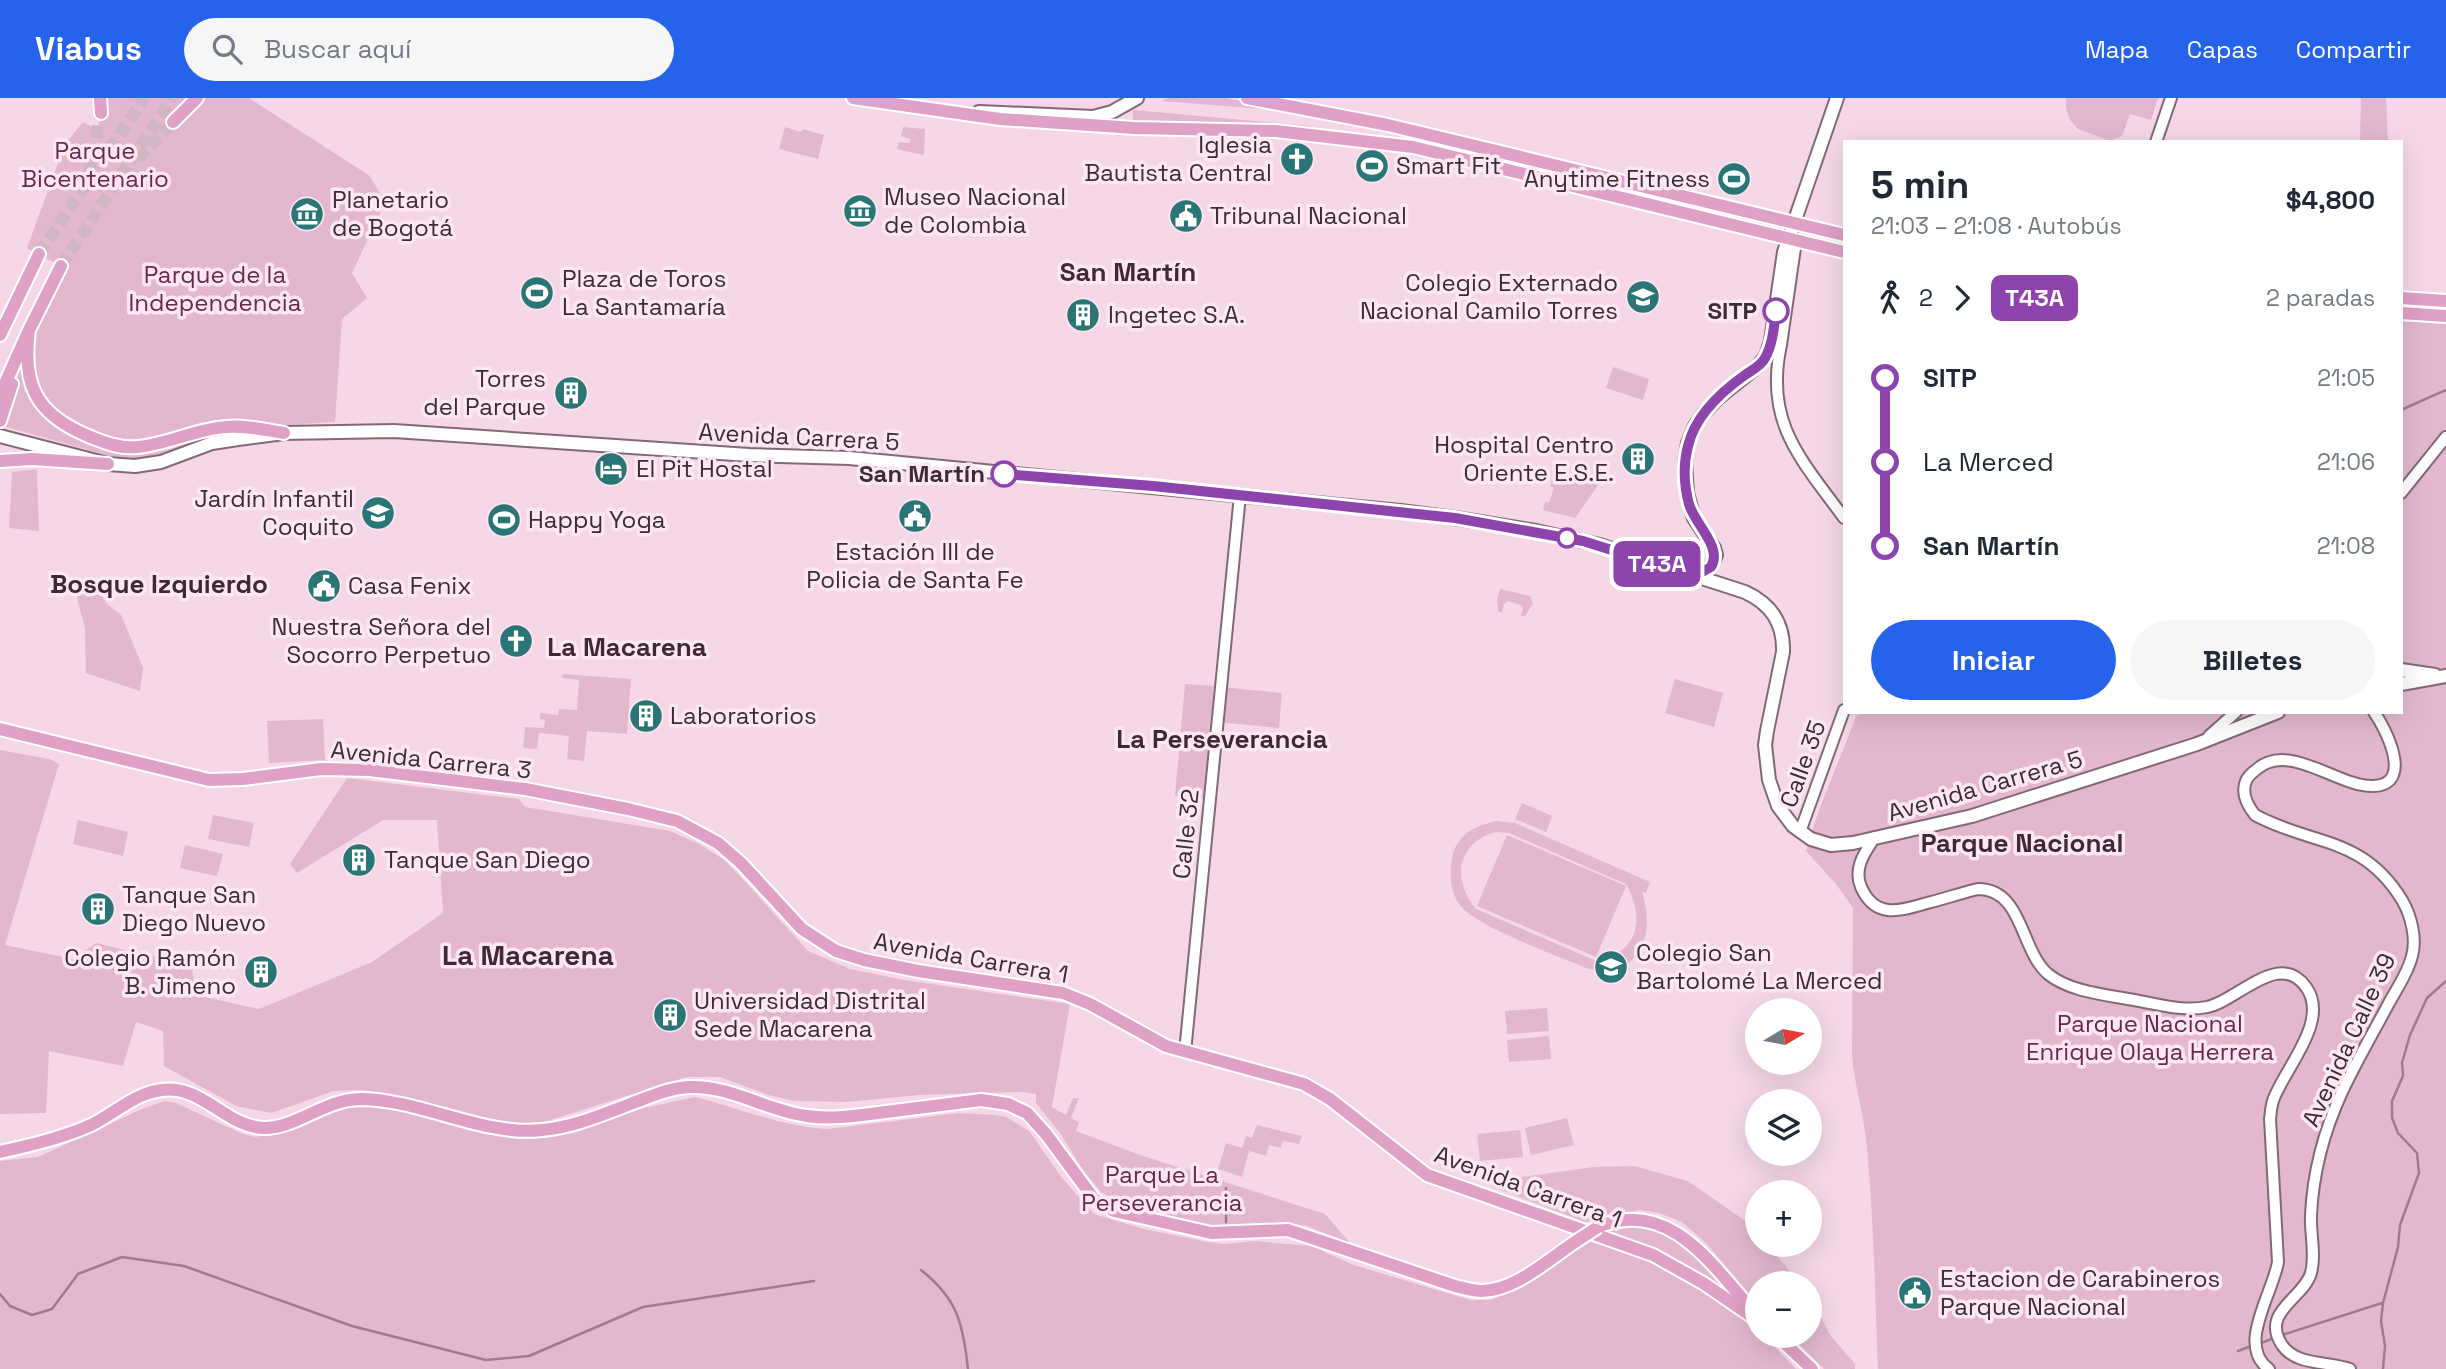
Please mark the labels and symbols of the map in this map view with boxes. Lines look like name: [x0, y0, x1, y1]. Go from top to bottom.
place label: Iglesia Bautista Central: [1084, 129, 1272, 188]
park label: Parque Bicentenario: [21, 135, 169, 194]
church icon: Iglesia Bautista Central: [1278, 140, 1316, 178]
sports icon: Smart Fit: [1353, 147, 1391, 185]
place label: Smart Fit: [1396, 150, 1501, 181]
sports icon: Anytime Fitness: [1715, 160, 1753, 198]
place label: Anytime Fitness: [1524, 163, 1710, 194]
place label: Museo Nacional de Colombia: [884, 181, 1066, 240]
place label: Planetario de Bogotá: [332, 184, 453, 243]
museum icon: Museo Nacional de Colombia: [841, 192, 879, 230]
museum icon: Planetario de Bogotá: [288, 195, 326, 233]
public building icon: Tribunal Nacional: [1167, 197, 1205, 235]
place label: Tribunal Nacional: [1210, 200, 1407, 231]
district label: San Martín: [1060, 255, 1196, 289]
park label: Parque de la Independencia: [128, 259, 302, 318]
place label: Plaza de Toros La Santamaría: [562, 263, 726, 322]
place label: Colegio Externado Nacional Camilo Torres: [1360, 267, 1618, 326]
sports icon: Plaza de Toros La Santamaría: [518, 274, 556, 312]
school or university icon: Colegio Externado Nacional Camilo Torres: [1624, 278, 1662, 316]
place label: SITP: [1708, 295, 1757, 326]
building icon: Ingetec S.A.: [1064, 296, 1102, 334]
marker: SITP: [1763, 298, 1789, 324]
place label: Ingetec S.A.: [1108, 299, 1245, 330]
place label: Torres del Parque: [423, 363, 546, 422]
building icon: Torres del Parque: [552, 374, 590, 412]
street label: Avenida Carrera 5: [698, 416, 900, 457]
place label: Hospital Centro Oriente E.S.E.: [1434, 429, 1614, 488]
building icon: Hospital Centro Oriente E.S.E.: [1619, 440, 1657, 478]
hotel icon: El Pit Hostal: [592, 450, 630, 488]
place label: El Pit Hostal: [636, 453, 773, 484]
place label: San Martín: [859, 458, 985, 489]
marker: San Martín: [991, 461, 1017, 487]
place label: Jardín Infantil Coquito: [194, 483, 354, 542]
school or university icon: Jardín Infantil Coquito: [359, 494, 397, 532]
public building icon: Estación III de Policia de Santa Fe: [896, 497, 934, 535]
sports icon: Happy Yoga: [485, 501, 523, 539]
place label: Happy Yoga: [528, 504, 666, 535]
unlabelled marker: [1557, 528, 1577, 548]
place label: Estación III de Policia de Santa Fe: [806, 536, 1024, 595]
line badge: T43A: [1608, 541, 1706, 587]
district label: Bosque Izquierdo: [50, 567, 268, 601]
public building icon: Casa Fenix: [305, 567, 343, 605]
place label: Casa Fenix: [348, 570, 471, 601]
place label: Nuestra Señora del Socorro Perpetuo: [272, 611, 491, 670]
church icon: Nuestra Señora del Socorro Perpetuo: [497, 622, 535, 660]
district label: La Macarena: [547, 630, 707, 664]
building icon: Laboratorios: [627, 697, 665, 735]
place label: Laboratorios: [670, 700, 817, 731]
street label: Calle 35: [1773, 716, 1833, 812]
district label: La Perseverancia: [1116, 722, 1328, 756]
street label: Avenida Carrera 3: [329, 734, 533, 785]
street label: Avenida Carrera 5: [1884, 743, 2086, 828]
street label: Calle 32: [1165, 787, 1206, 880]
district label: Parque Nacional: [1921, 826, 2123, 860]
building icon: Tanque San Diego: [340, 841, 378, 879]
place label: Tanque San Diego: [384, 844, 591, 875]
place label: Tanque San Diego Nuevo: [122, 879, 266, 938]
building icon: Tanque San Diego Nuevo: [79, 890, 117, 928]
street label: Avenida Carrera 1: [871, 925, 1071, 990]
district label: La Macarena: [442, 937, 614, 973]
place label: Colegio San Bartolomé La Merced: [1636, 937, 1883, 996]
place label: Colegio Ramón B. Jimeno: [64, 942, 236, 1001]
school or university icon: Colegio San Bartolomé La Merced: [1592, 948, 1630, 986]
street label: Avenida Calle 39: [2295, 948, 2402, 1131]
building icon: Colegio Ramón B. Jimeno: [242, 953, 280, 991]
place label: Universidad Distrital Sede Macarena: [694, 985, 926, 1044]
building icon: Universidad Distrital Sede Macarena: [651, 996, 689, 1034]
north arrow: [1745, 998, 1822, 1074]
park label: Parque Nacional Enrique Olaya Herrera: [2026, 1008, 2274, 1067]
street label: Avenida Carrera 1: [1430, 1138, 1626, 1235]
park label: Parque La Perseverancia: [1081, 1159, 1243, 1218]
place label: Estacion de Carabineros Parque Nacional: [1940, 1263, 2220, 1322]
public building icon: Estacion de Carabineros Parque Nacional: [1896, 1274, 1934, 1312]

